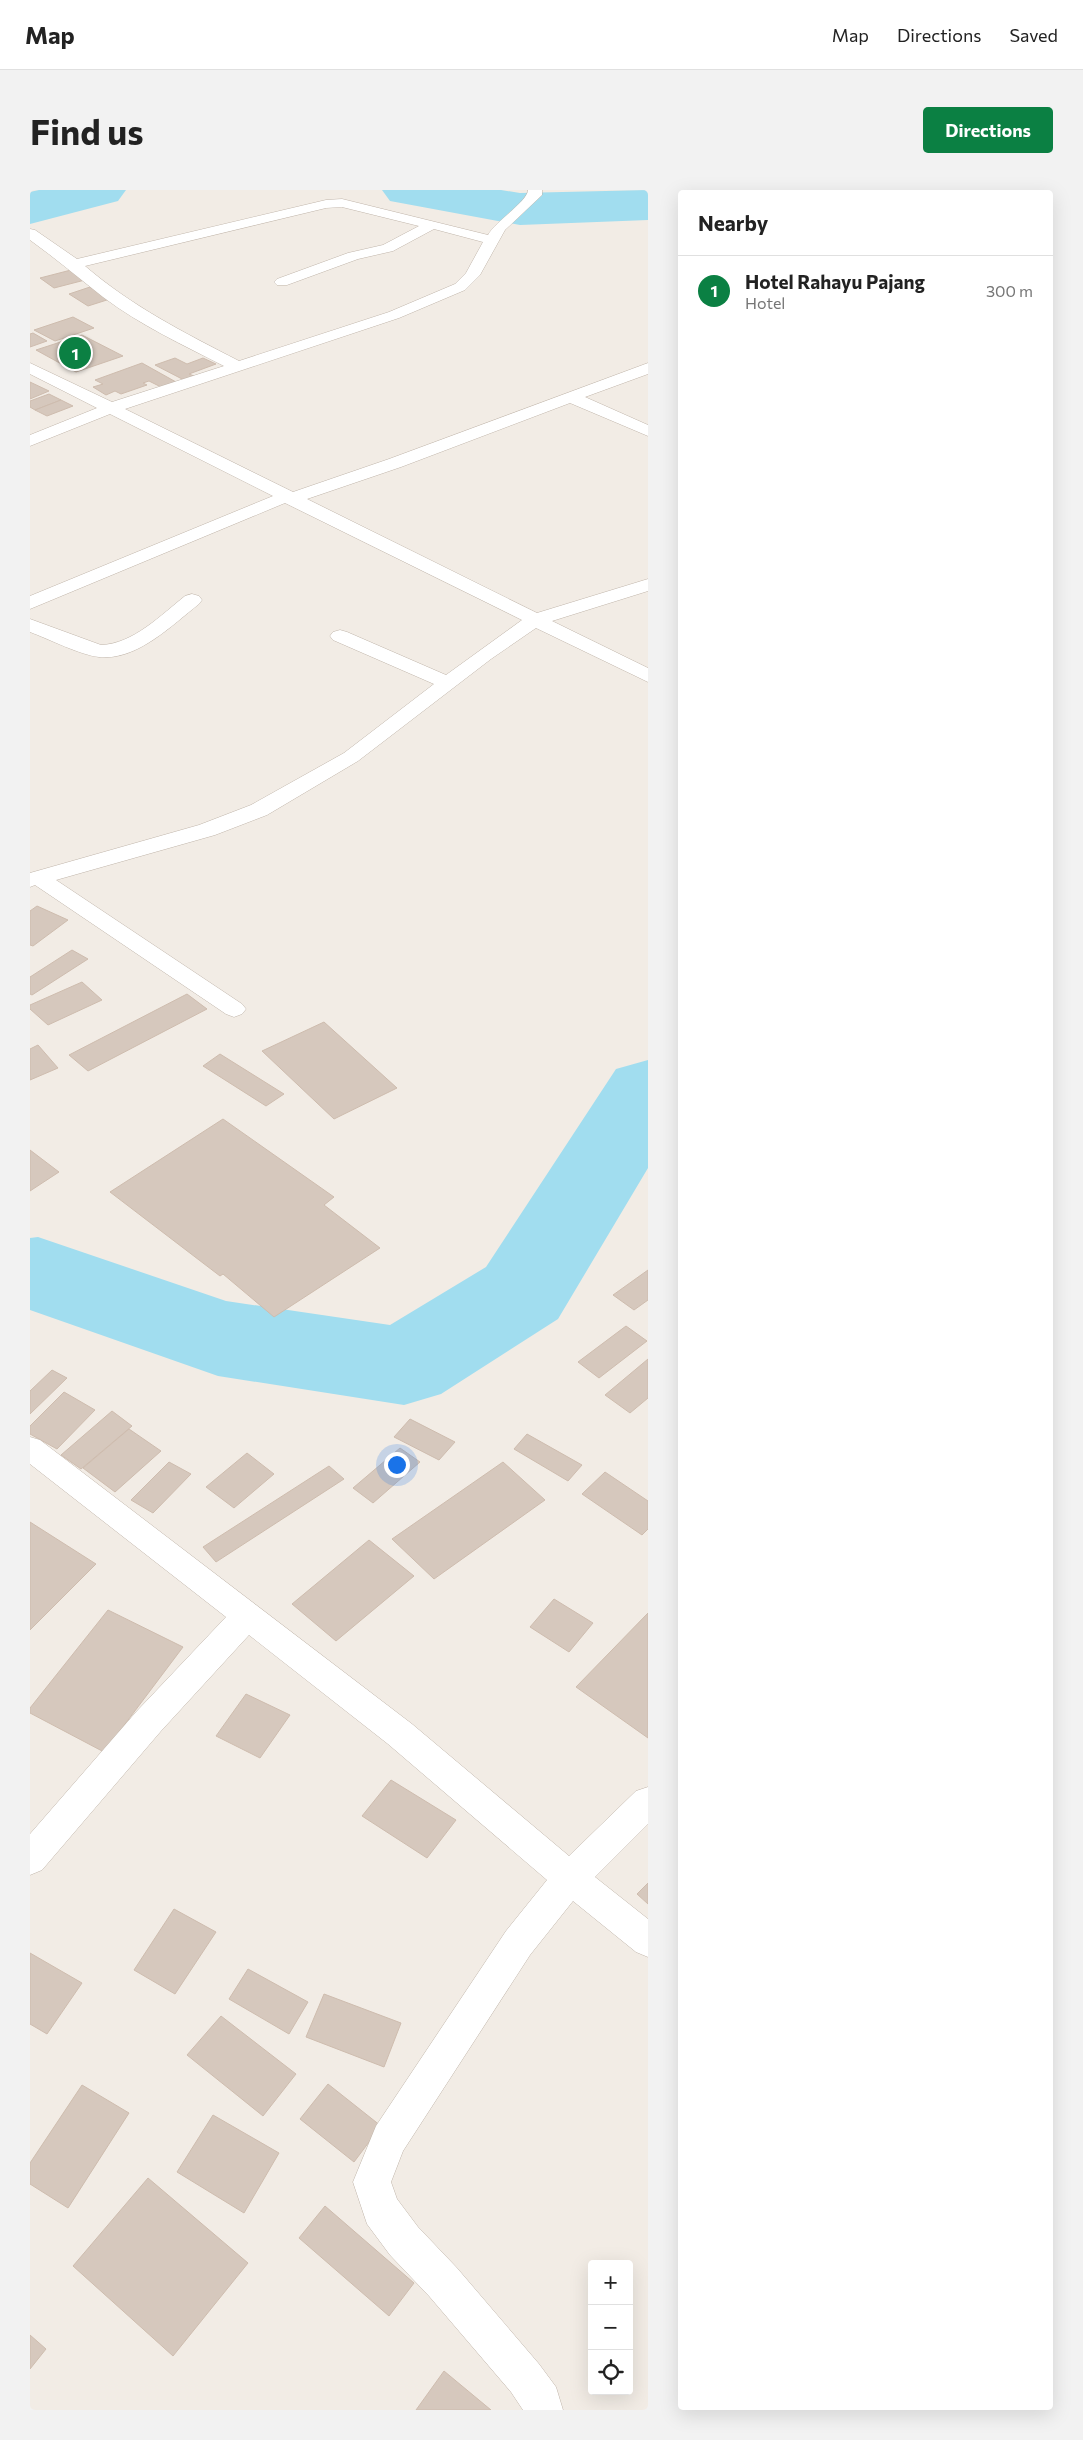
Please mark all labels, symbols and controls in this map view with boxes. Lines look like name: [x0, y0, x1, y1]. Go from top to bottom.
text: Map: [25, 20, 75, 49]
text: Map: [832, 24, 869, 46]
text: Directions: [897, 24, 981, 46]
text: Saved: [1009, 24, 1058, 46]
button: Directions: [923, 107, 1053, 153]
text: Find us: [30, 109, 144, 152]
text: Nearby: [698, 210, 768, 235]
text: Hotel Rahayu Pajang: [745, 270, 925, 293]
text: 1: [710, 281, 718, 300]
text: 300 m: [986, 281, 1033, 300]
text: Hotel: [745, 293, 785, 312]
pin: 1: [59, 334, 91, 372]
your location: [384, 1452, 410, 1478]
map controls: [588, 2260, 633, 2395]
button: +: [588, 2260, 633, 2305]
button: −: [588, 2305, 633, 2350]
button: locate: [588, 2350, 633, 2395]

